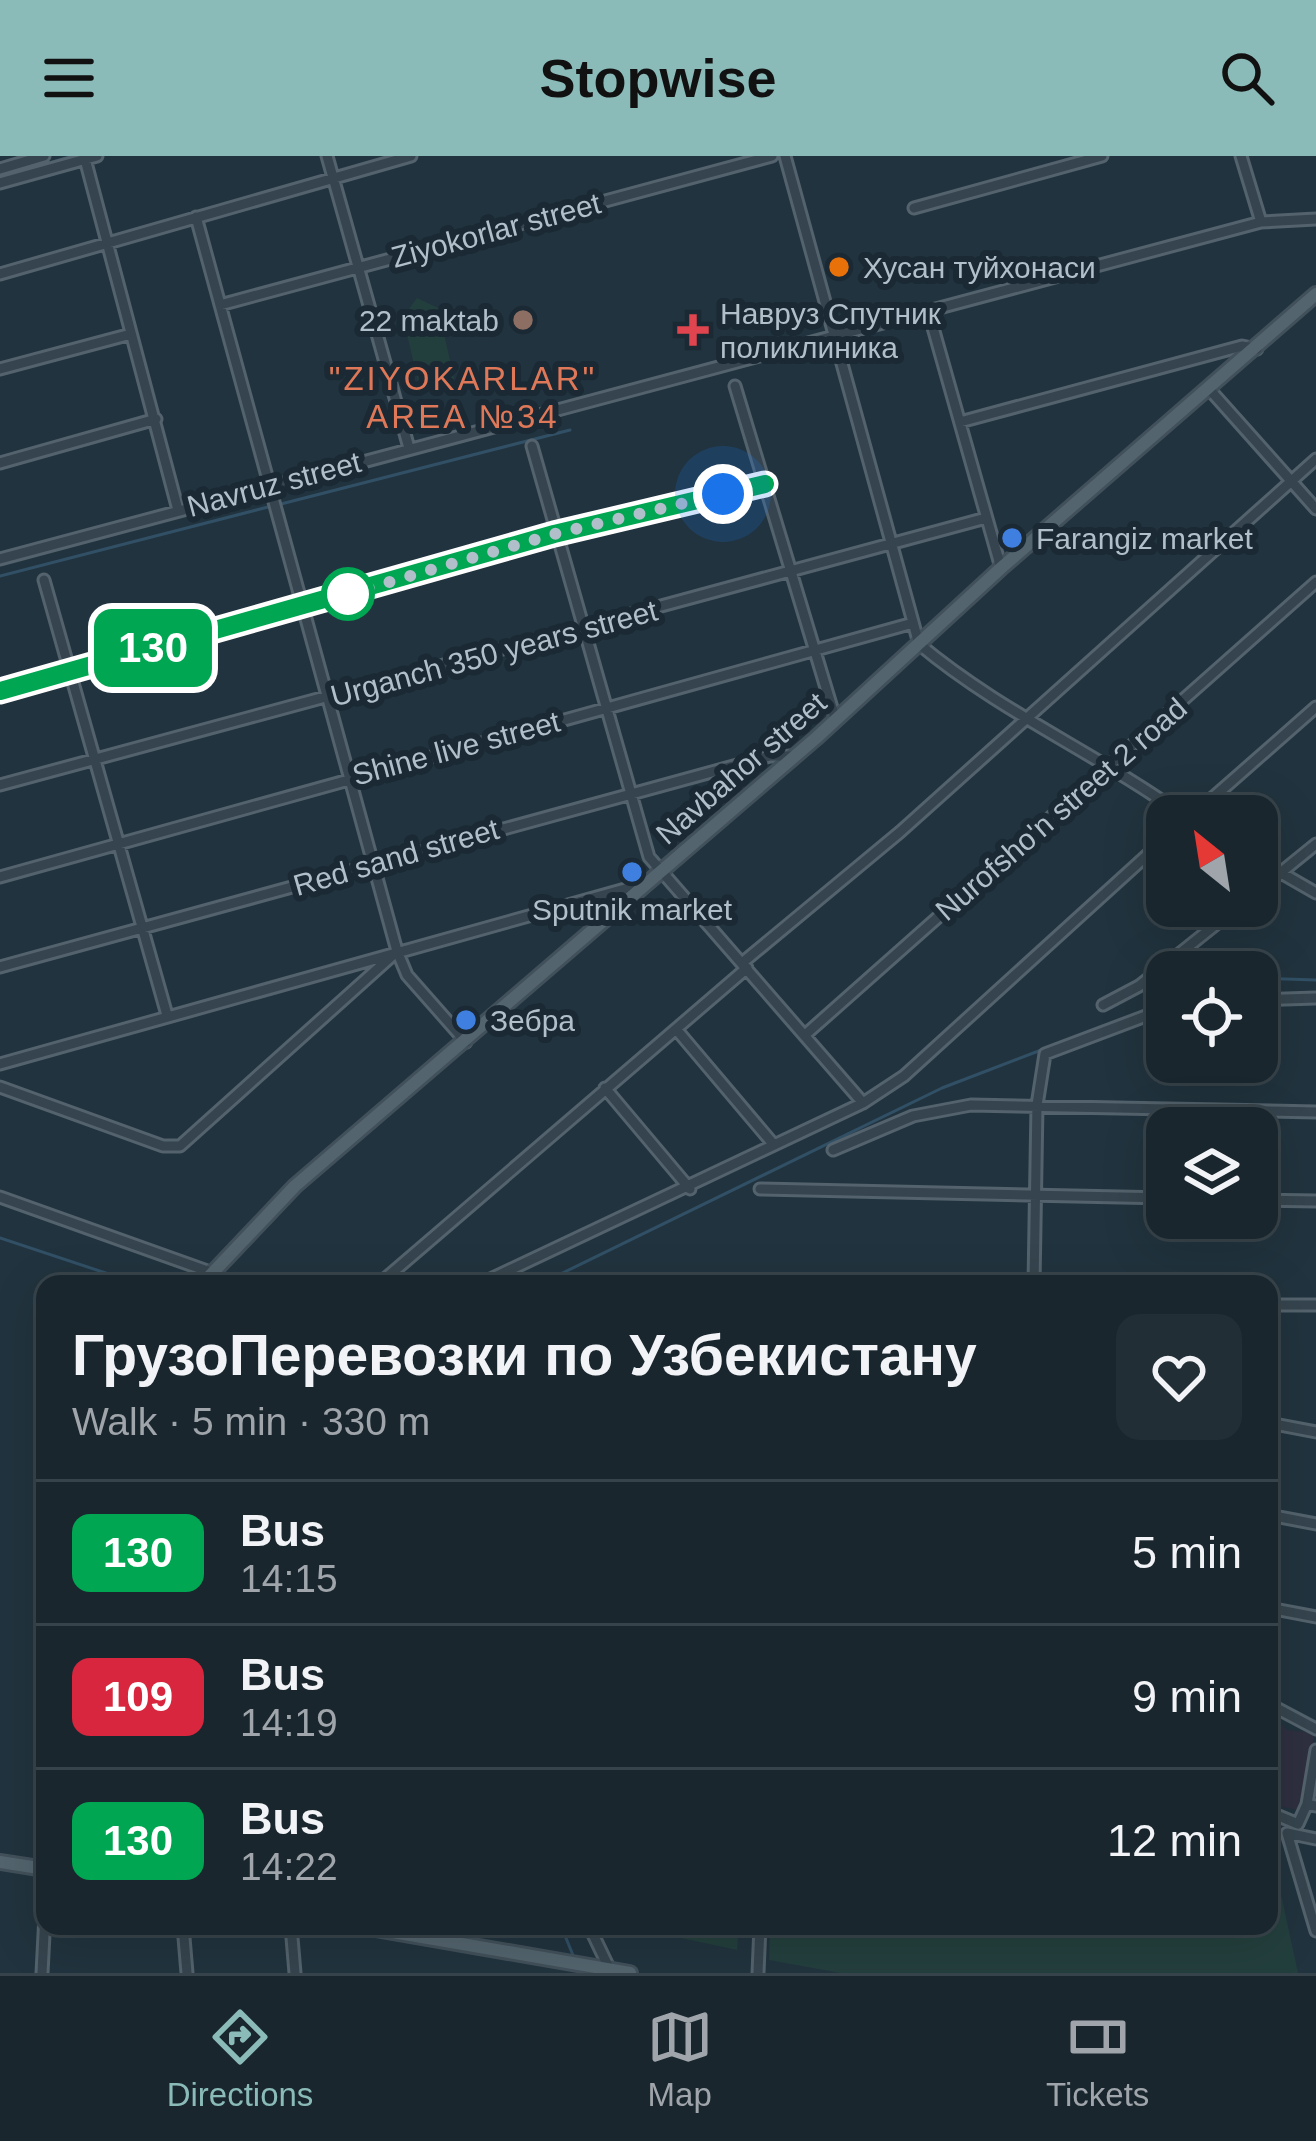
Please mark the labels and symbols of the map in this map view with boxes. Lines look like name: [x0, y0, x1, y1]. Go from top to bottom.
street label: Ziyokorlar street: [388, 186, 605, 274]
place label: Хусан туйхонаси: [863, 251, 1096, 284]
marker: Хусан туйхонаси: [826, 254, 852, 280]
place label: Навруз Спутник поликлиника: [720, 297, 942, 364]
place label: 22 maktab: [359, 304, 499, 337]
marker: 22 maktab: [510, 307, 536, 333]
marker: Навруз Спутник поликлиника: [677, 314, 709, 346]
district label: "ZIYOKARLAR" AREA №34: [329, 360, 597, 435]
street label: Navruz street: [184, 445, 365, 523]
your location: [693, 464, 753, 524]
place label: Farangiz market: [1036, 522, 1253, 555]
marker: Farangiz market: [999, 525, 1025, 551]
unlabelled marker: [323, 569, 373, 619]
street label: Urganch 350 years street: [327, 593, 662, 713]
line badge: 130: [84, 609, 222, 687]
street label: Navbahor street: [650, 685, 833, 850]
street label: Nurofsho'n street 2 road: [929, 691, 1193, 927]
street label: Shine live street: [349, 704, 564, 792]
north arrow: [1146, 795, 1278, 927]
street label: Red sand street: [290, 812, 503, 902]
marker: Sputnik market: [619, 859, 645, 885]
place label: Sputnik market: [532, 893, 733, 926]
place label: Зебра: [490, 1004, 575, 1037]
marker: Зебра: [453, 1007, 479, 1033]

